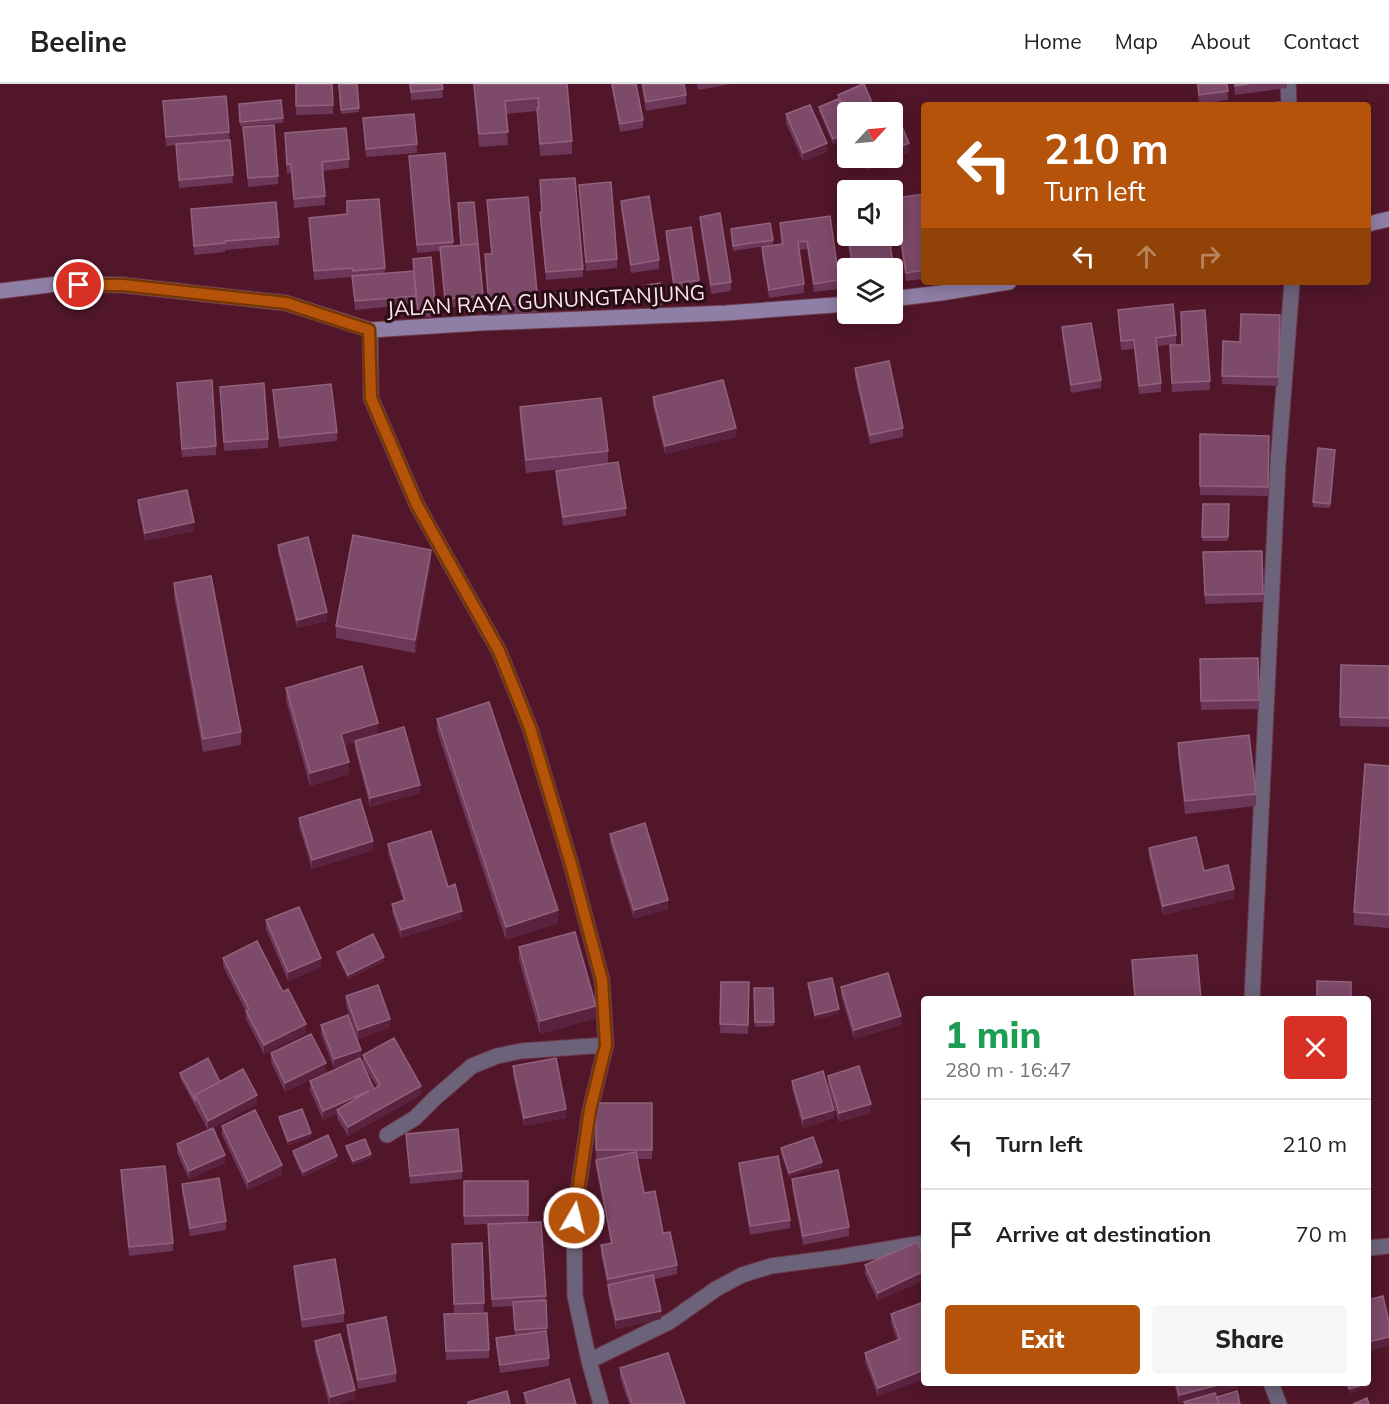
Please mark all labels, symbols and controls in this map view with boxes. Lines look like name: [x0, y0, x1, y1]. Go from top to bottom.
text: Beeline: [30, 24, 127, 59]
text: Home: [1024, 28, 1082, 54]
text: Map: [1115, 28, 1158, 54]
text: About: [1191, 28, 1250, 54]
text: Contact: [1283, 28, 1359, 54]
north arrow: [837, 102, 903, 168]
map controls: [837, 102, 903, 324]
text: 210 m: [1044, 122, 1169, 175]
icon: left: [945, 126, 1023, 204]
text: Turn left: [1044, 174, 1146, 208]
button: sound: [837, 180, 903, 246]
icon: left: [1067, 240, 1100, 273]
icon: ahead: [1130, 240, 1163, 273]
icon: right: [1193, 240, 1226, 273]
button: layers: [837, 258, 903, 324]
pin: [53, 259, 104, 310]
icon: arrive: [62, 268, 95, 301]
street label: JALAN RAYA GUNUNGTANJUNG: [386, 279, 706, 321]
text: 1 min: [945, 1012, 1041, 1057]
button: close: [1284, 1016, 1347, 1079]
text: 280 m · 16:47: [945, 1057, 1071, 1082]
icon: left: [945, 1128, 978, 1161]
text: Turn left: [996, 1130, 1083, 1158]
text: 210 m: [1282, 1130, 1347, 1158]
position arrow: [542, 1186, 606, 1250]
icon: arrive: [945, 1218, 978, 1251]
text: Arrive at destination: [996, 1220, 1211, 1248]
text: 70 m: [1296, 1220, 1347, 1248]
button: Exit: [945, 1305, 1140, 1374]
button: Share: [1152, 1305, 1347, 1374]

